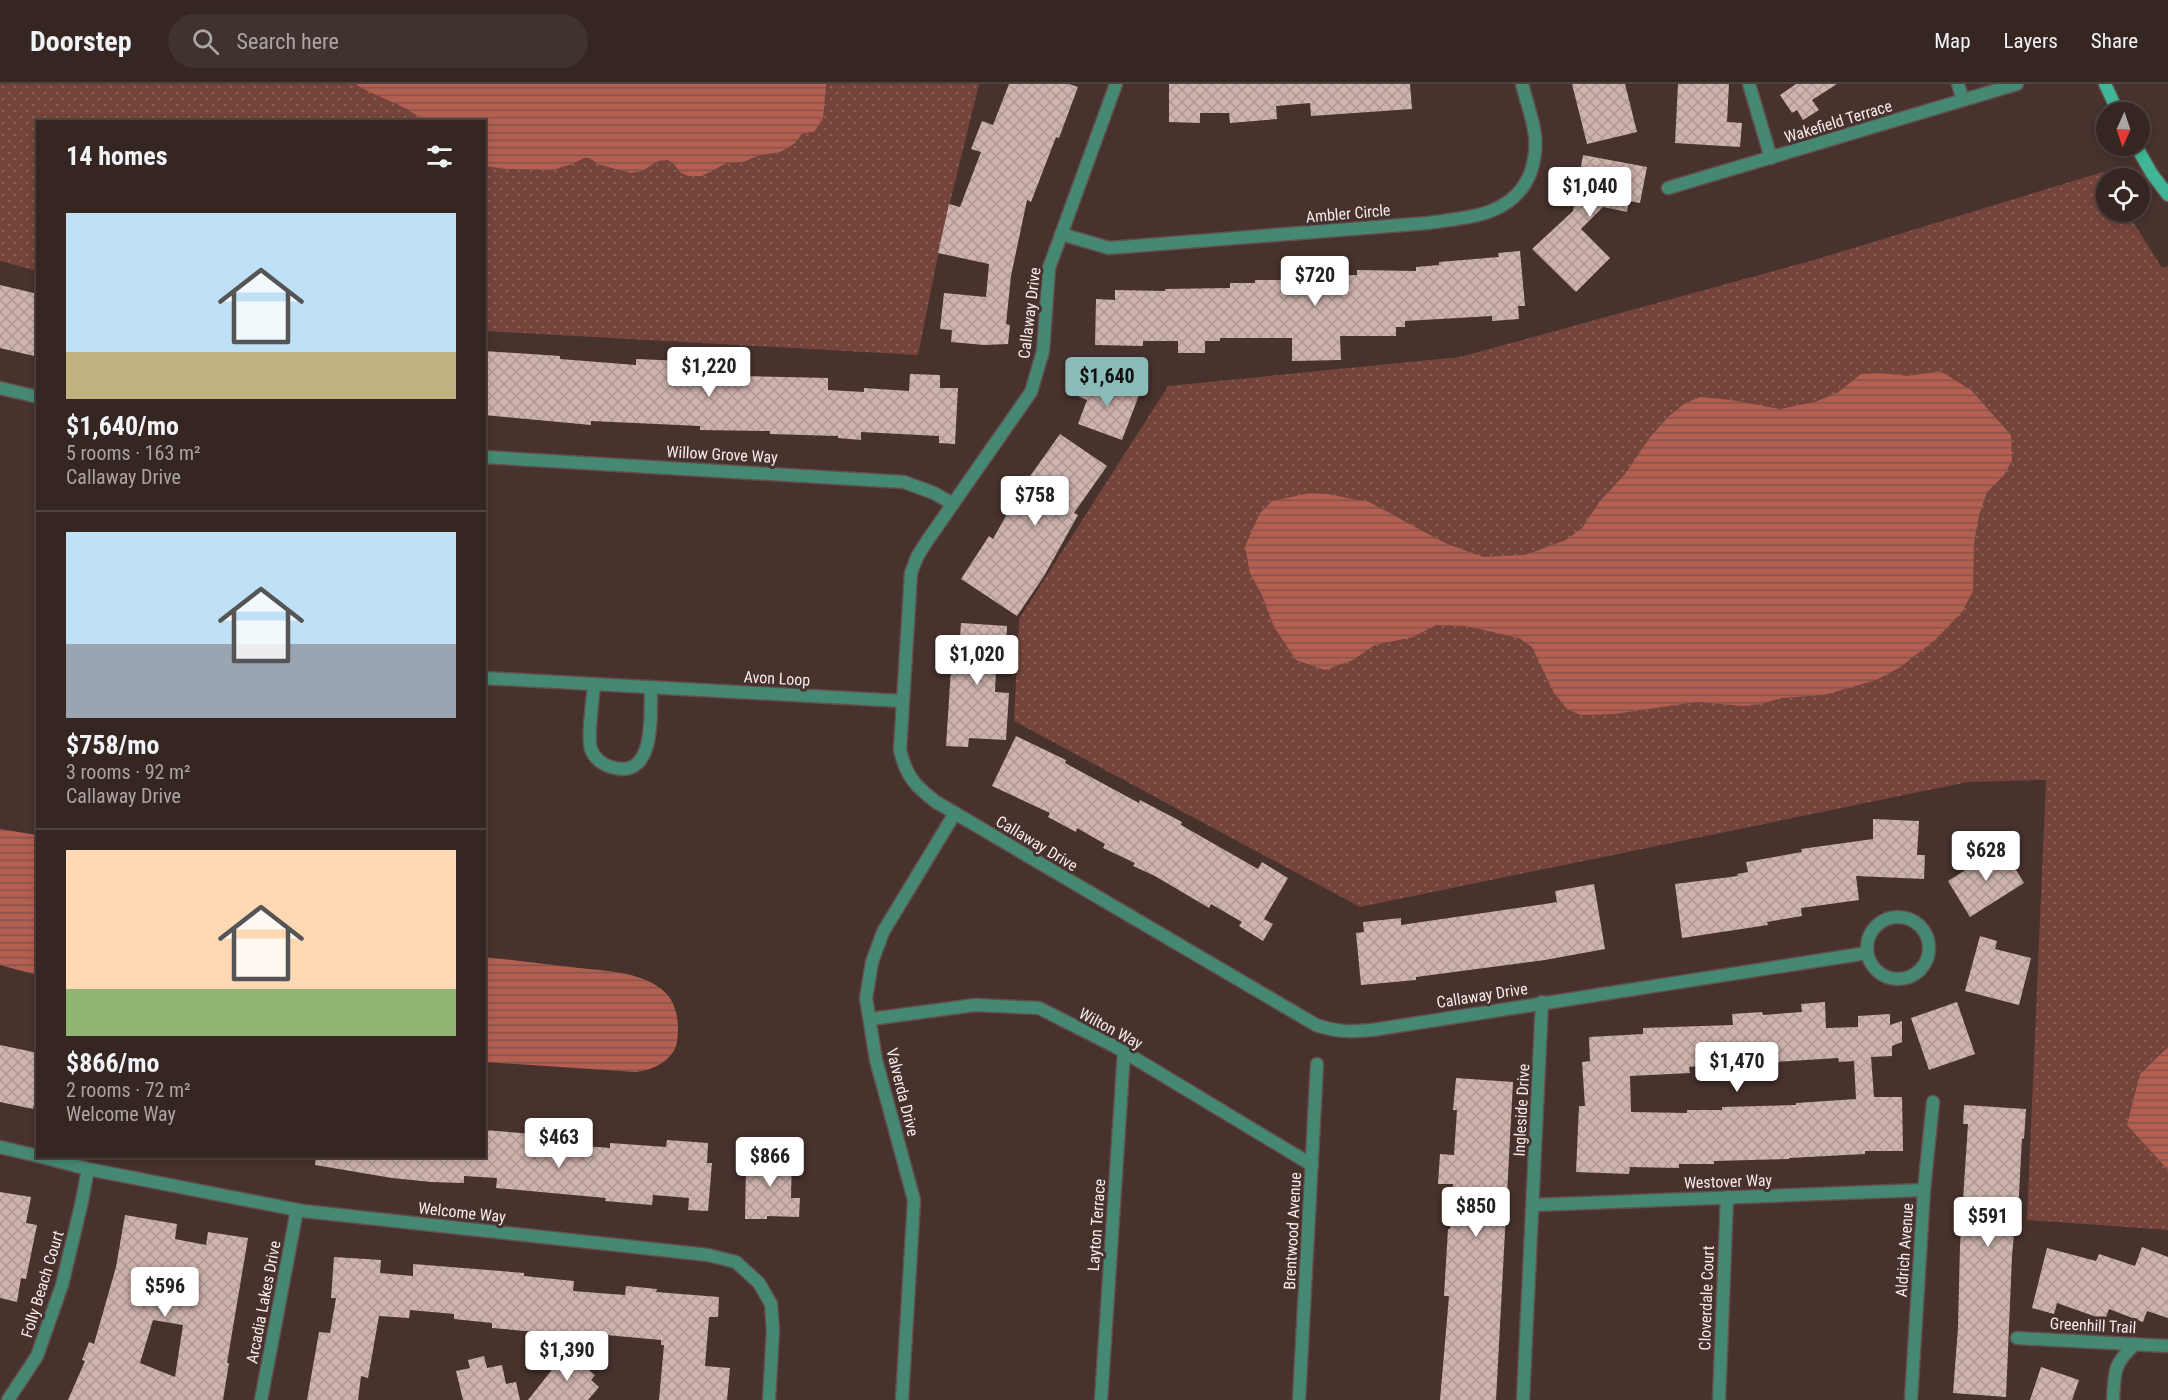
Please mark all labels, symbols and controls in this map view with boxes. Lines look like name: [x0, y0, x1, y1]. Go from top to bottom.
search box: [168, 14, 588, 68]
text: Doorstep: [30, 25, 132, 58]
icon: search: [189, 25, 222, 58]
text: Search here: [237, 29, 339, 54]
text: Map: [1934, 29, 1971, 53]
text: Layers: [2004, 29, 2058, 53]
text: Share: [2091, 29, 2138, 53]
street label: Wakefield Terrace: [1782, 96, 1894, 147]
north arrow: [2096, 102, 2150, 156]
map controls: [2096, 102, 2150, 222]
icon: filters: [423, 140, 456, 173]
text: 14 homes: [66, 141, 168, 171]
pin: $1,040: [1541, 167, 1639, 218]
button: locate: [2096, 168, 2150, 222]
text: $1,040: [1562, 174, 1618, 198]
street label: Ambler Circle: [1305, 200, 1391, 227]
icon: home: [207, 252, 315, 360]
pin: $720: [1279, 256, 1351, 307]
text: $720: [1295, 263, 1335, 287]
street label: Callaway Drive: [1014, 266, 1045, 360]
pin: $1,220: [660, 347, 758, 398]
text: $1,220: [681, 354, 737, 378]
pin: $1,640: [1058, 357, 1156, 408]
text: $1,640: [1079, 364, 1135, 388]
text: $1,640/mo: [66, 411, 179, 441]
text: 5 rooms · 163 m²: [66, 441, 201, 465]
street label: Willow Grove Way: [666, 442, 778, 467]
text: Callaway Drive: [66, 465, 181, 489]
pin: $758: [999, 476, 1071, 527]
text: $758: [1015, 483, 1055, 507]
icon: home: [207, 571, 315, 679]
pin: $1,020: [928, 635, 1026, 686]
text: $1,020: [949, 642, 1005, 666]
street label: Avon Loop: [743, 667, 811, 690]
text: $758/mo: [66, 730, 159, 760]
text: 3 rooms · 92 m²: [66, 760, 191, 784]
text: Callaway Drive: [66, 784, 181, 808]
street label: Callaway Drive: [992, 812, 1081, 875]
pin: $628: [1950, 831, 2022, 882]
text: $628: [1966, 838, 2006, 862]
icon: home: [207, 889, 315, 997]
street label: Callaway Drive: [1435, 979, 1529, 1012]
street label: Wilton Way: [1076, 1004, 1146, 1053]
pin: $1,470: [1688, 1042, 1786, 1093]
street label: Valverda Drive: [882, 1046, 923, 1138]
text: $866/mo: [66, 1048, 159, 1078]
text: $1,470: [1709, 1049, 1765, 1073]
street label: Ingleside Drive: [1510, 1063, 1533, 1157]
text: 2 rooms · 72 m²: [66, 1078, 191, 1102]
text: Welcome Way: [66, 1102, 176, 1126]
pin: $463: [523, 1118, 595, 1169]
text: $463: [539, 1125, 579, 1149]
pin: $866: [734, 1137, 806, 1188]
text: $866: [750, 1144, 790, 1168]
street label: Westover Way: [1684, 1170, 1773, 1193]
street label: Brentwood Avenue: [1280, 1172, 1305, 1290]
street label: Layton Terrace: [1084, 1178, 1109, 1272]
pin: $850: [1440, 1187, 1512, 1238]
text: $850: [1456, 1194, 1496, 1218]
pin: $591: [1952, 1197, 2024, 1248]
street label: Welcome Way: [417, 1198, 507, 1227]
street label: Aldrich Avenue: [1892, 1202, 1917, 1298]
text: $591: [1968, 1204, 2008, 1228]
street label: Folly Beach Court: [17, 1228, 68, 1340]
street label: Arcadia Lakes Drive: [242, 1239, 285, 1365]
street label: Cloverdale Court: [1695, 1245, 1718, 1351]
pin: $596: [129, 1267, 201, 1318]
text: $596: [145, 1274, 185, 1298]
street label: Greenhill Trail: [2049, 1314, 2137, 1337]
pin: $1,390: [518, 1331, 616, 1382]
text: $1,390: [539, 1338, 595, 1362]

